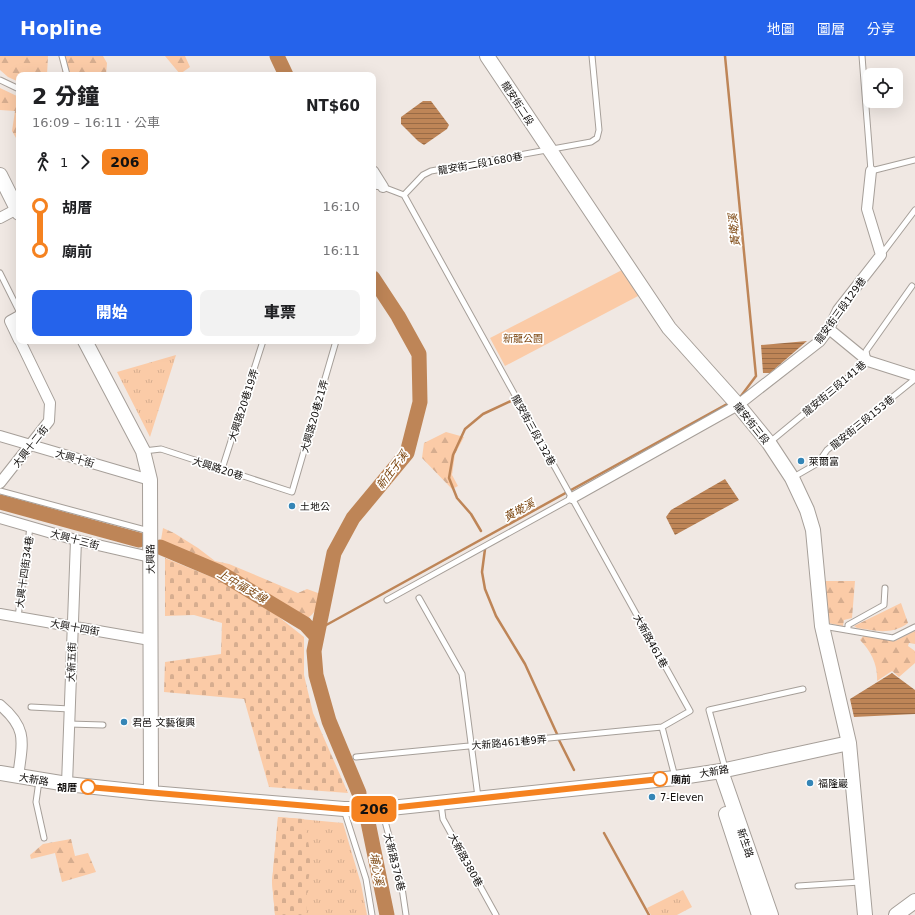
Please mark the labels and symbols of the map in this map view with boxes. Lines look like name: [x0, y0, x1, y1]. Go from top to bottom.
street label: 龍安街二段: [499, 79, 536, 127]
street label: 龍安街二段1680巷: [437, 151, 523, 176]
water label: 黃墘溪: [726, 211, 743, 247]
street label: 龍安街三段129巷: [813, 275, 868, 346]
park label: 新龍公園: [503, 333, 543, 344]
street label: 龍安街三段141巷: [800, 359, 868, 418]
street label: 大興路20巷19弄: [227, 368, 260, 443]
street label: 大興路20巷21弄: [299, 378, 330, 454]
street label: 龍安街三段132巷: [510, 393, 558, 467]
street label: 龍安街三段153巷: [828, 393, 897, 452]
street label: 龍安街三段: [732, 400, 772, 446]
street label: 大興十二街: [11, 423, 50, 469]
water label: 新庄子溪: [374, 447, 412, 492]
street label: 大興十街: [54, 448, 96, 469]
street label: 大興路20巷: [191, 455, 245, 482]
marker: 萊爾富: [796, 456, 806, 466]
place label: 萊爾富: [809, 456, 839, 467]
water label: 黃墘溪: [502, 496, 539, 524]
marker: 土地公: [287, 501, 297, 511]
place label: 土地公: [300, 501, 330, 512]
street label: 大興十三街: [49, 528, 100, 551]
street label: 大興十四街34巷: [14, 535, 35, 609]
street label: 大興路: [145, 544, 156, 574]
water label: 上中福支線: [215, 567, 271, 607]
street label: 大新路461巷: [631, 613, 670, 670]
street label: 大興十四街: [49, 618, 100, 637]
street label: 大新五街: [65, 642, 78, 682]
marker: 君邑 文藝復興: [119, 717, 129, 727]
place label: 君邑 文藝復興: [132, 717, 195, 728]
street label: 大新路461巷9弄: [471, 734, 547, 751]
street label: 大新路: [698, 763, 730, 780]
marker: 廟前: [652, 771, 668, 787]
street label: 大新路: [18, 772, 50, 787]
place label: 廟前: [671, 774, 691, 785]
marker: 福隆巖: [805, 778, 815, 788]
place label: 福隆巖: [818, 778, 848, 789]
marker: 胡厝: [80, 779, 96, 795]
place label: 胡厝: [57, 782, 77, 793]
marker: 7-Eleven: [647, 792, 657, 802]
place label: 7-Eleven: [660, 792, 704, 803]
line badge: 206: [351, 796, 397, 822]
street label: 新生路: [735, 827, 756, 859]
street label: 大新路376巷: [382, 832, 407, 892]
street label: 大新路380巷: [446, 832, 485, 889]
water label: 埔心溪: [367, 852, 386, 888]

